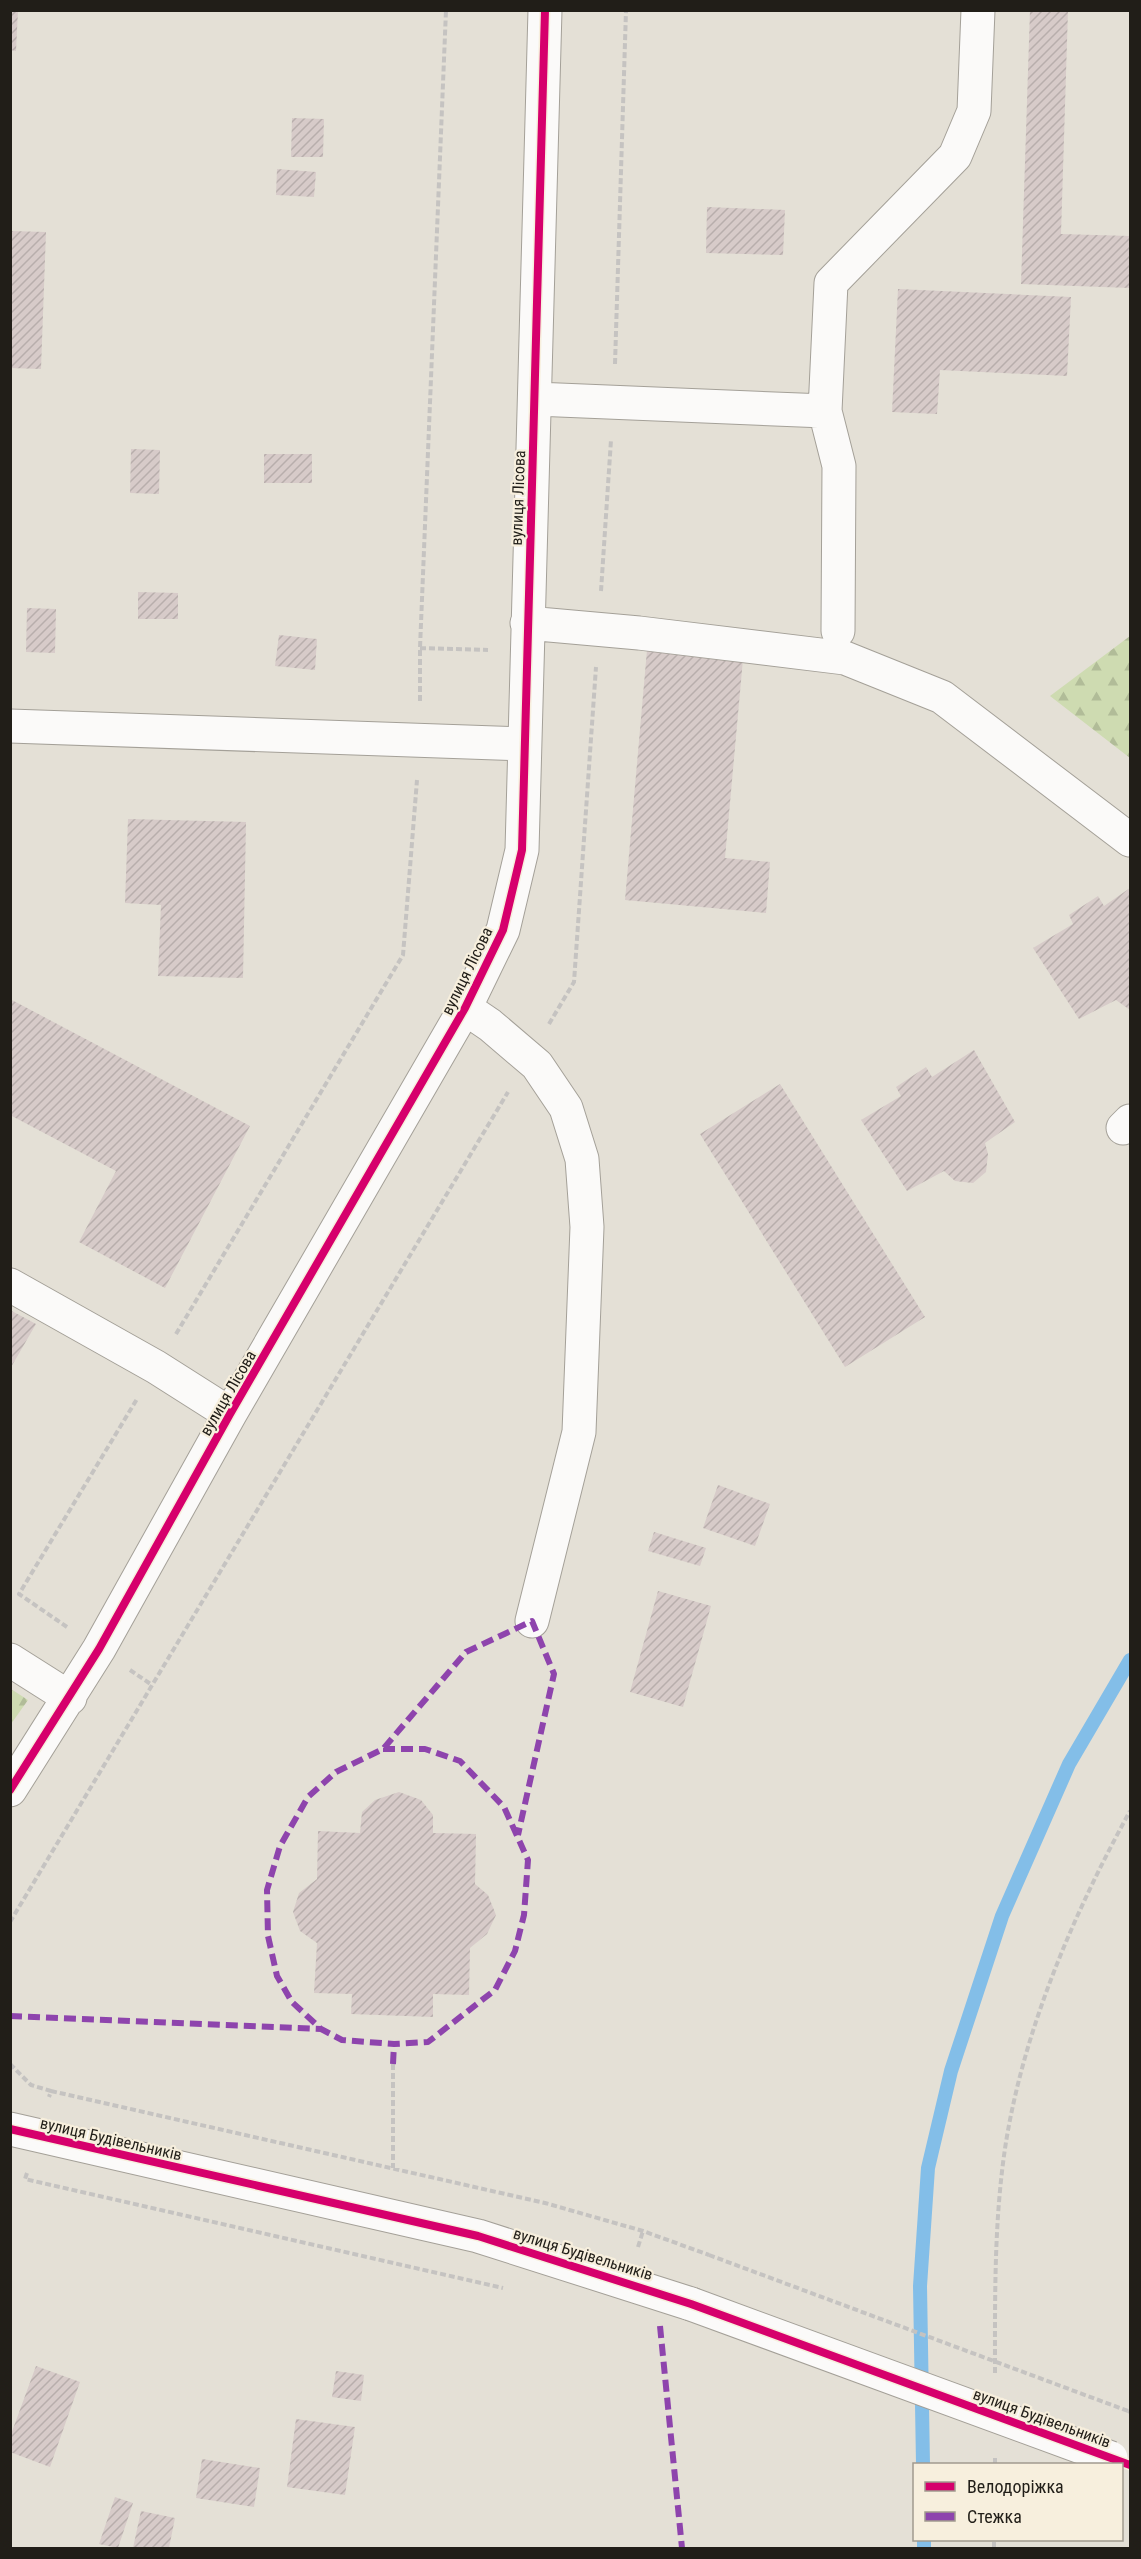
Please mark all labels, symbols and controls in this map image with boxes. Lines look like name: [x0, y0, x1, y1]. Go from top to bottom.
street label: вулиця Лісова: [507, 450, 529, 546]
street label: вулиця Лісова: [438, 924, 496, 1018]
street label: вулиця Лісова: [196, 1347, 260, 1439]
street label: вулиця Будівельників: [38, 2113, 184, 2165]
street label: вулиця Будівельників: [511, 2224, 655, 2284]
street label: вулиця Будівельників: [971, 2384, 1113, 2452]
legend: [913, 2463, 1123, 2541]
text: Велодоріжка: [967, 2476, 1064, 2497]
text: Стежка: [967, 2506, 1022, 2527]

